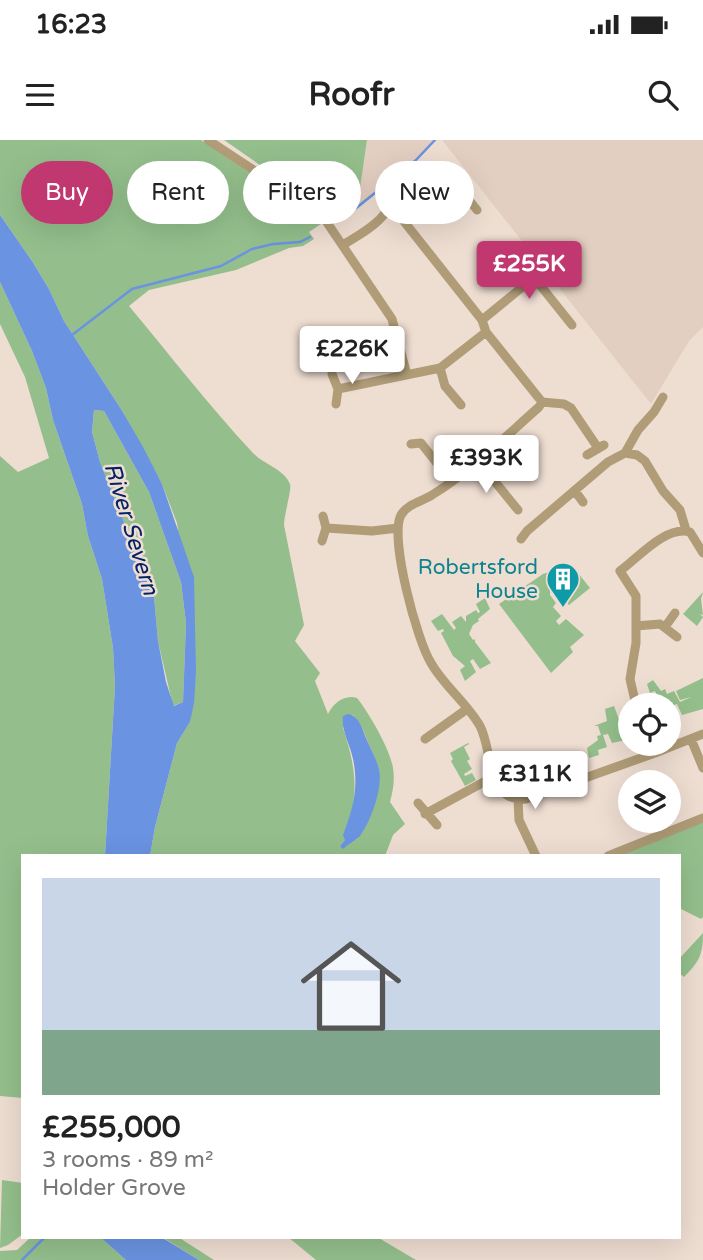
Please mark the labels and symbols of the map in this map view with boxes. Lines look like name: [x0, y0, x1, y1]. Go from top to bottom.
pin: £255K: [480, 242, 578, 301]
pin: £226K: [303, 327, 401, 386]
pin: £393K: [437, 436, 535, 495]
water label: River Severn: [98, 459, 165, 599]
place label: Robertsford House: [418, 555, 538, 604]
building icon: Robertsford House: [544, 560, 582, 609]
pin: £311K: [486, 752, 584, 811]

